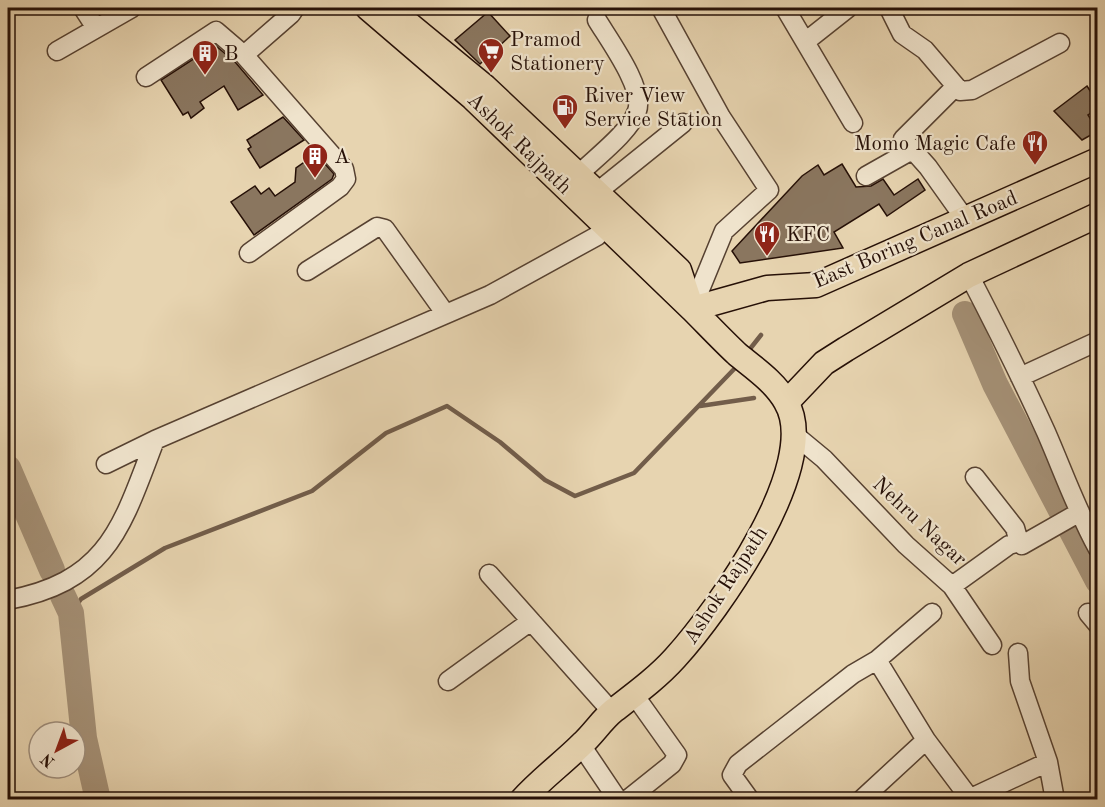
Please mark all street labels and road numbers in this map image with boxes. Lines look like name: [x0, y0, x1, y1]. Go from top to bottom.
street label: Ashok Rajpath: [463, 89, 575, 199]
street label: East Boring Canal Road: [810, 188, 1021, 293]
street label: Nehru Nagar: [868, 474, 970, 571]
street label: Ashok Rajpath: [680, 523, 772, 649]

